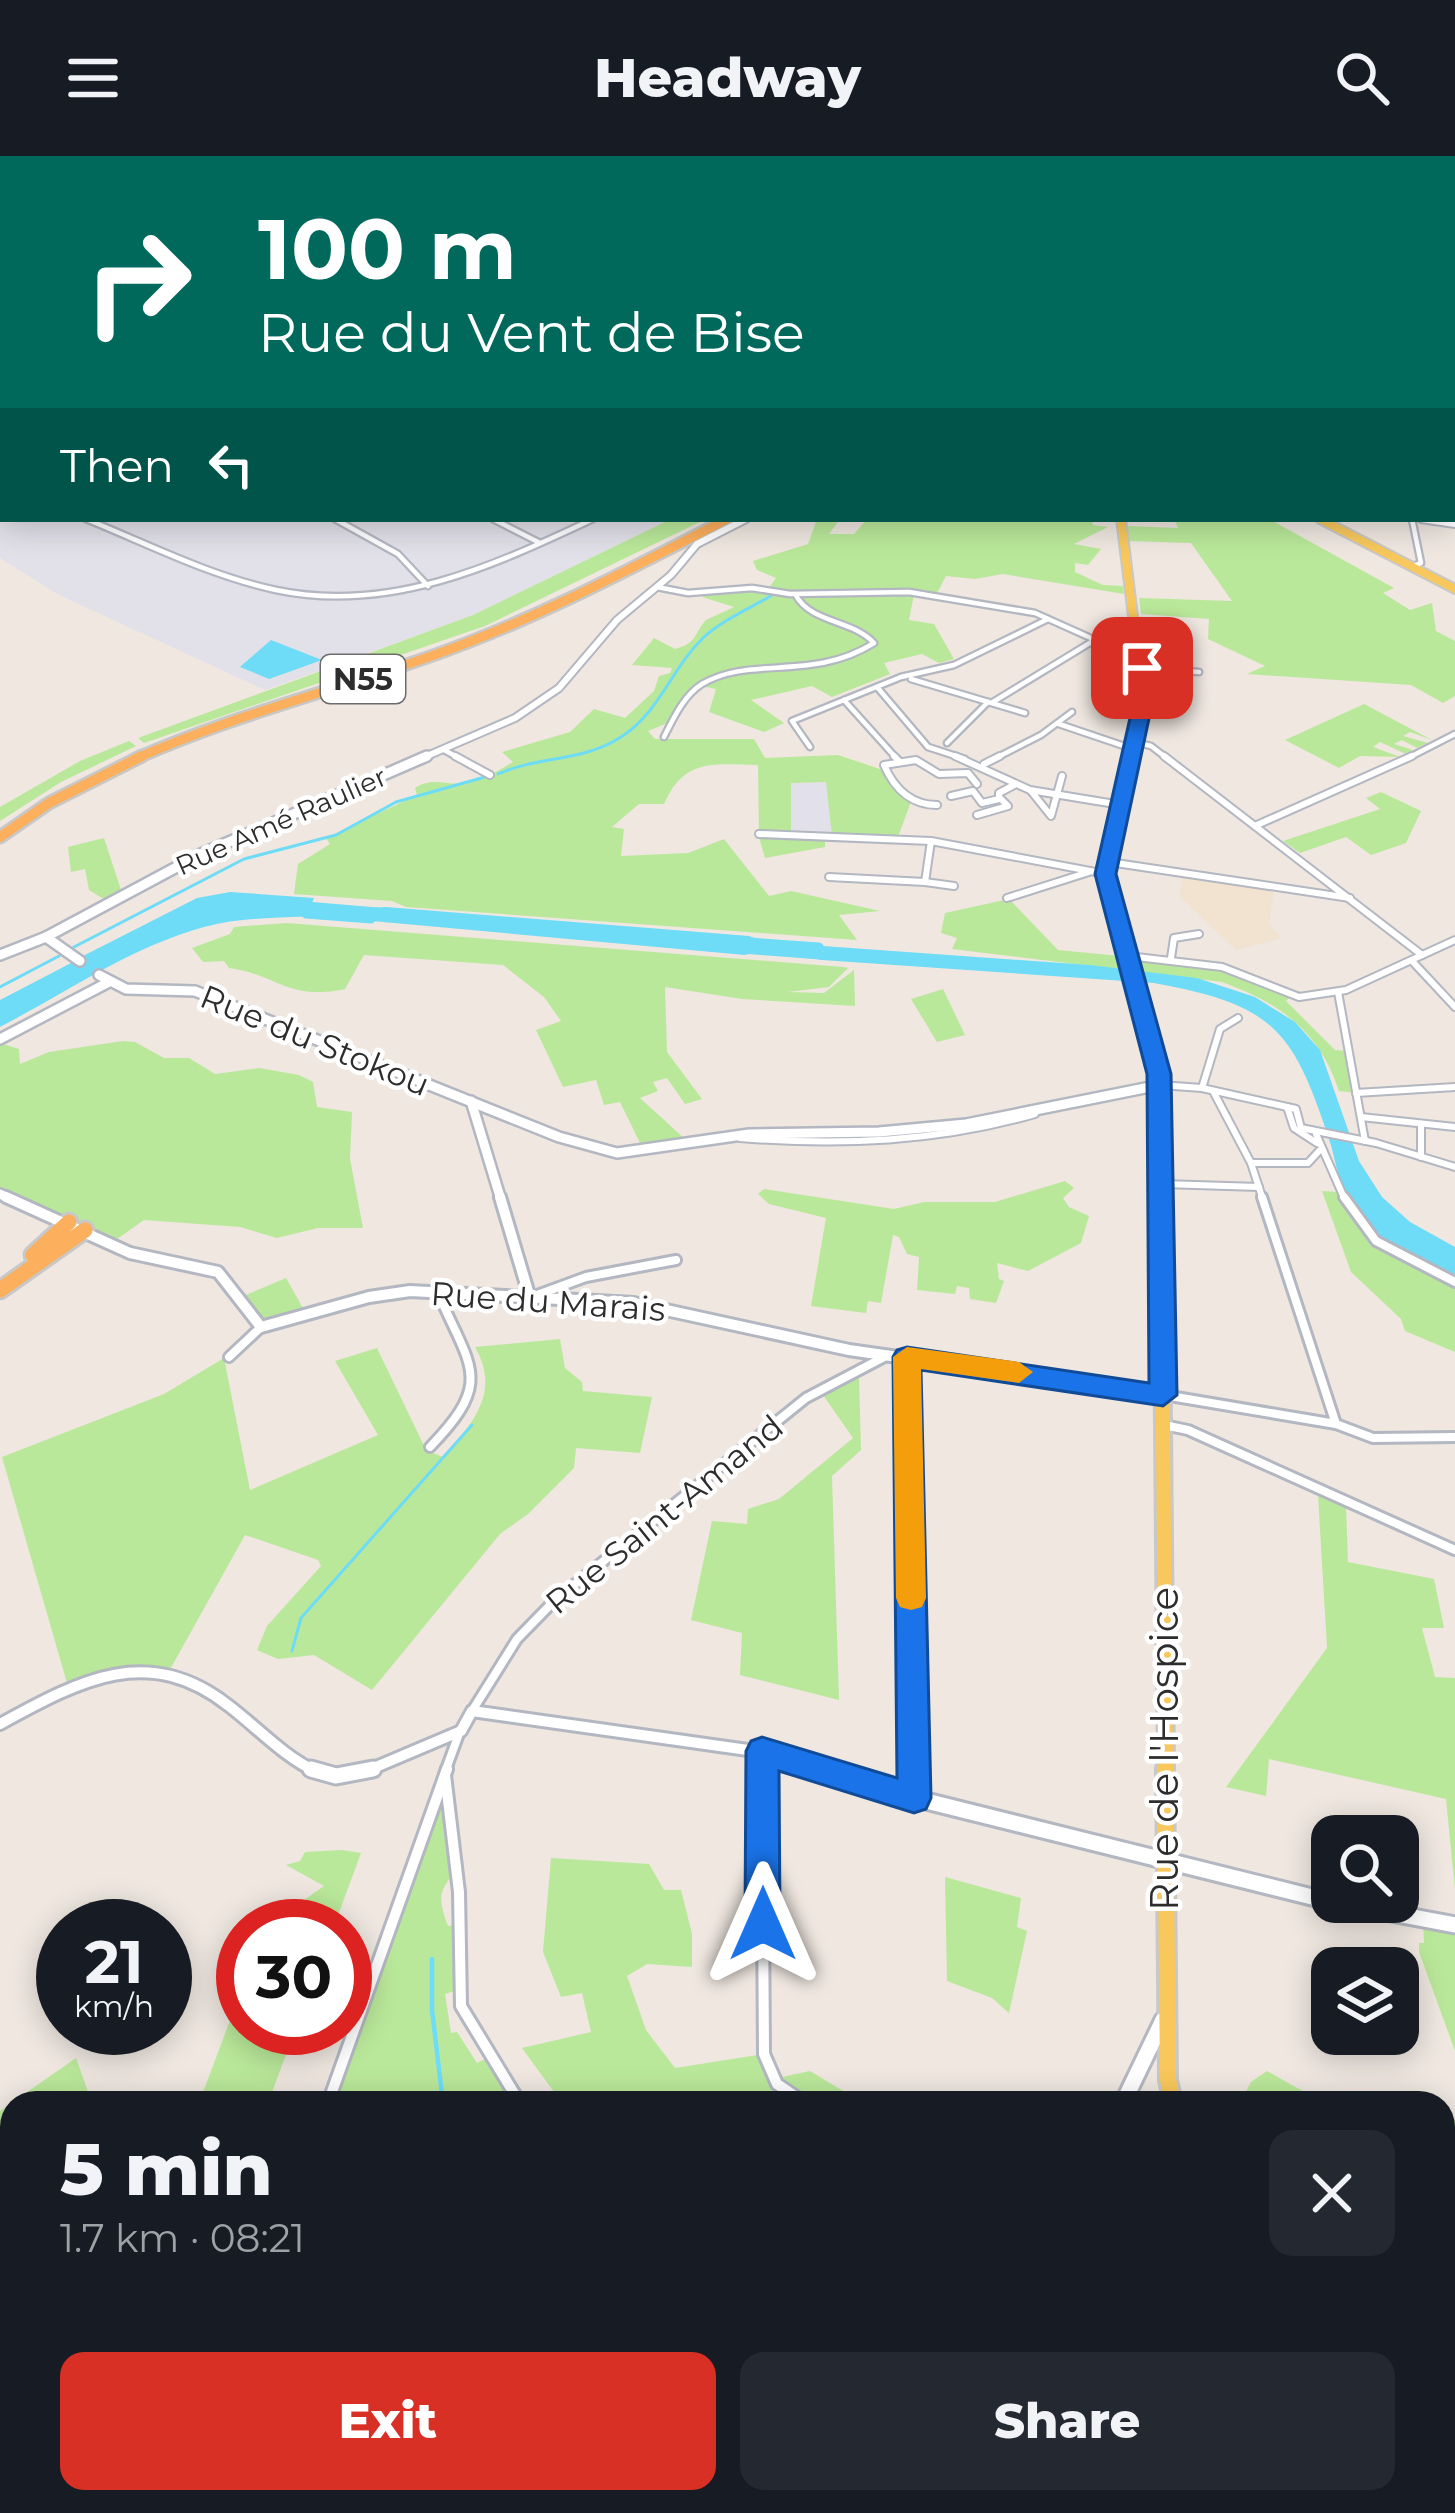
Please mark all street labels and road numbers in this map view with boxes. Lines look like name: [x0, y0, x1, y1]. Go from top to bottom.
road number: N55: [321, 655, 405, 703]
street label: Rue Amé Raulier: [170, 760, 392, 882]
street label: Rue du Stokou: [195, 976, 435, 1104]
street label: Rue du Marais: [429, 1273, 667, 1329]
street label: Rue Saint-Amand: [537, 1406, 791, 1622]
street label: Rue de l'Hospice: [1140, 1587, 1188, 1911]

